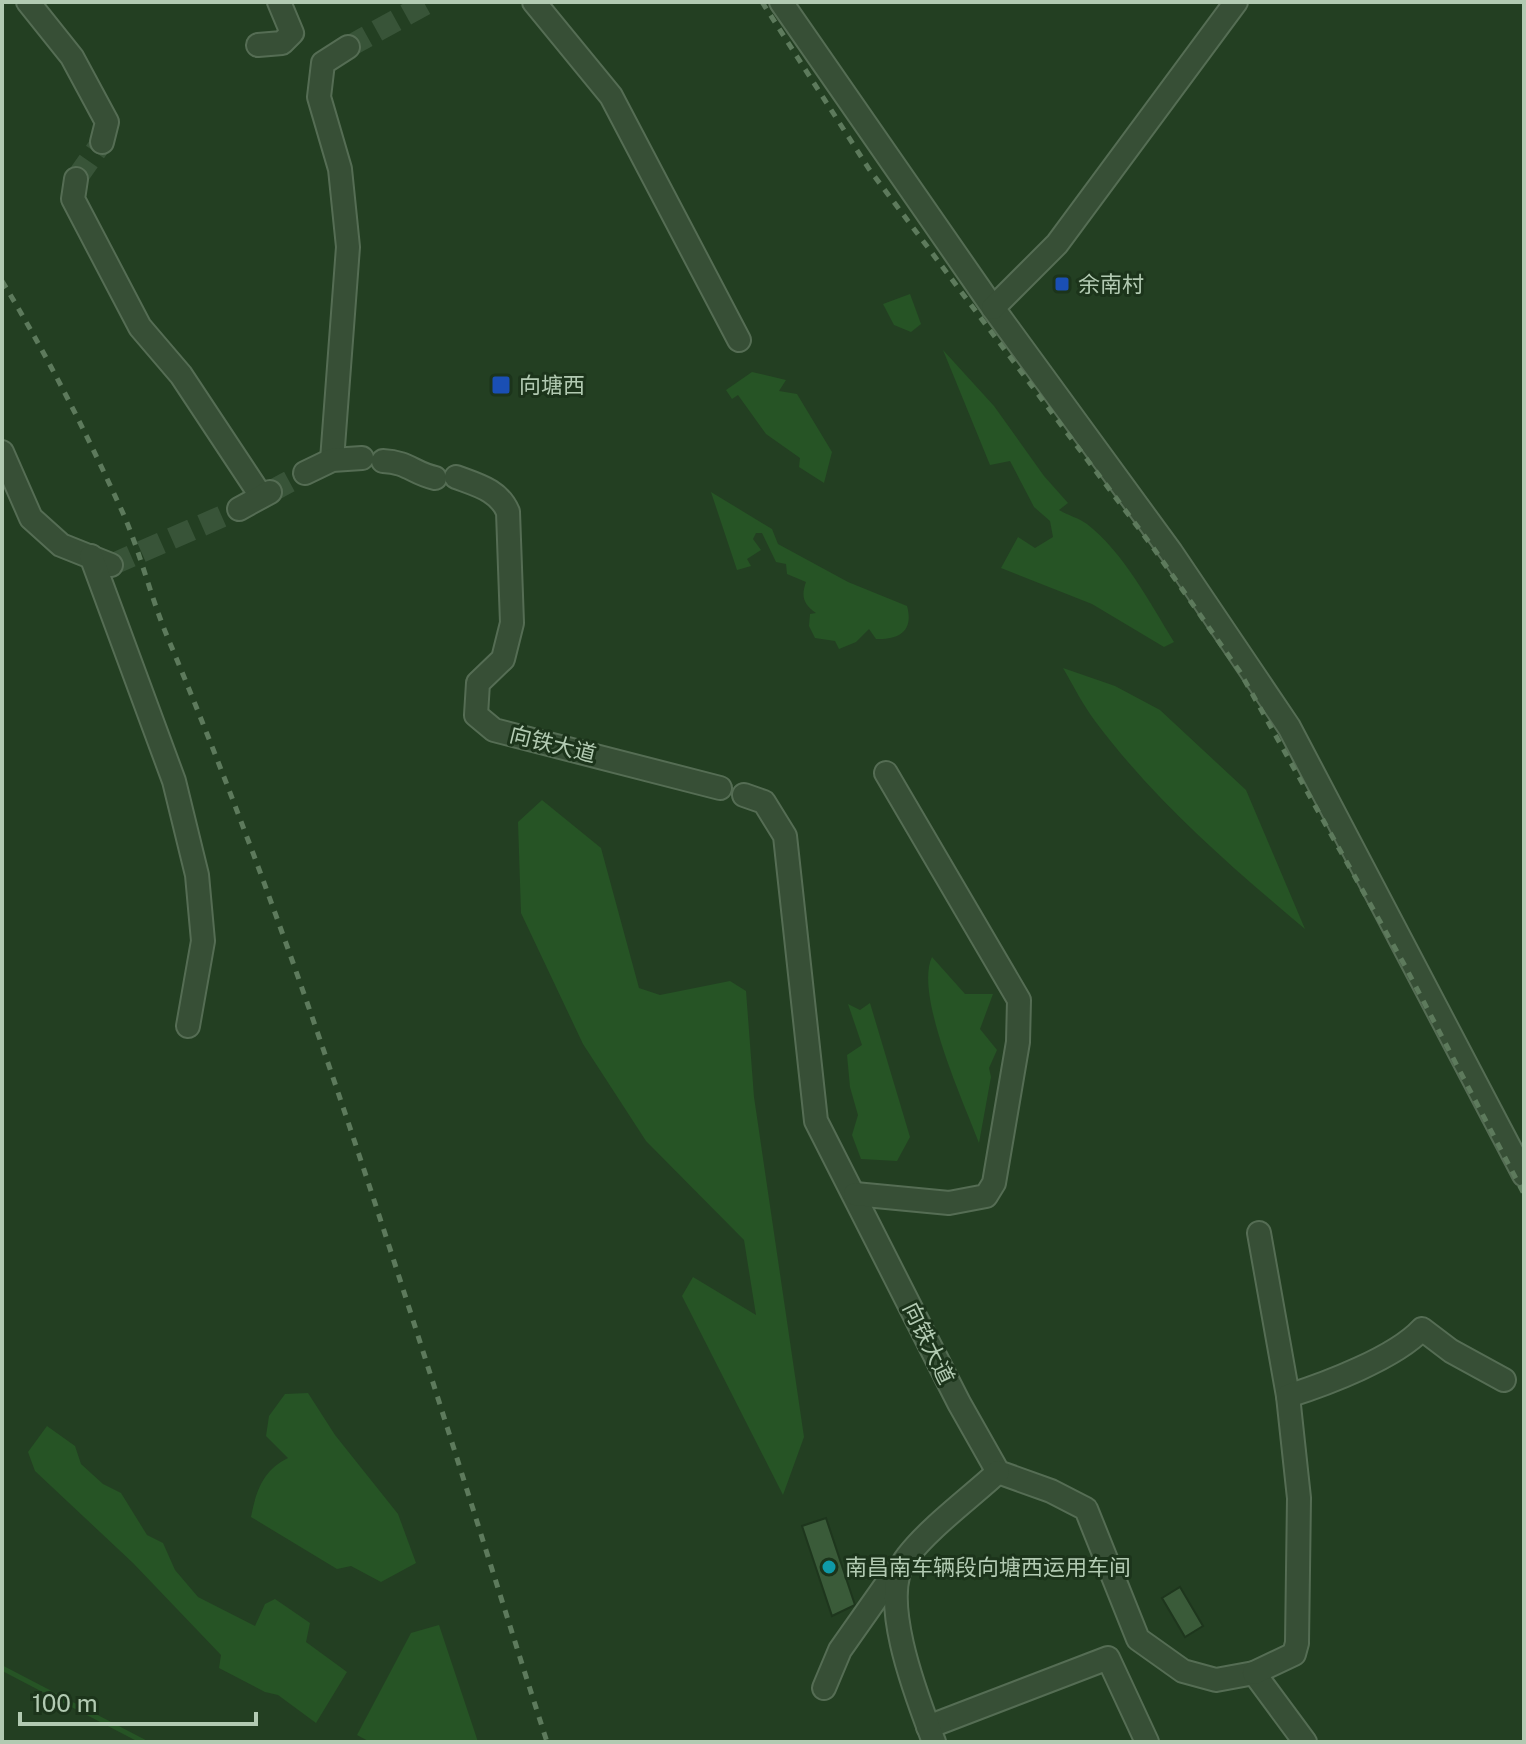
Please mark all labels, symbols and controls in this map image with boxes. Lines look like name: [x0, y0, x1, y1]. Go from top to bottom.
place label: 余南村: [1078, 271, 1144, 297]
marker: 余南村: [1053, 275, 1071, 293]
place label: 向塘西: [519, 372, 585, 398]
marker: 向塘西: [490, 374, 512, 396]
street label: 向铁大道: [507, 721, 599, 767]
street label: 向铁大道: [898, 1298, 960, 1388]
place label: 南昌南车辆段向塘西运用车间: [845, 1554, 1131, 1580]
marker: 南昌南车辆段向塘西运用车间: [820, 1558, 838, 1576]
scale bar: [20, 1676, 256, 1726]
text: 100 m: [32, 1689, 98, 1717]

